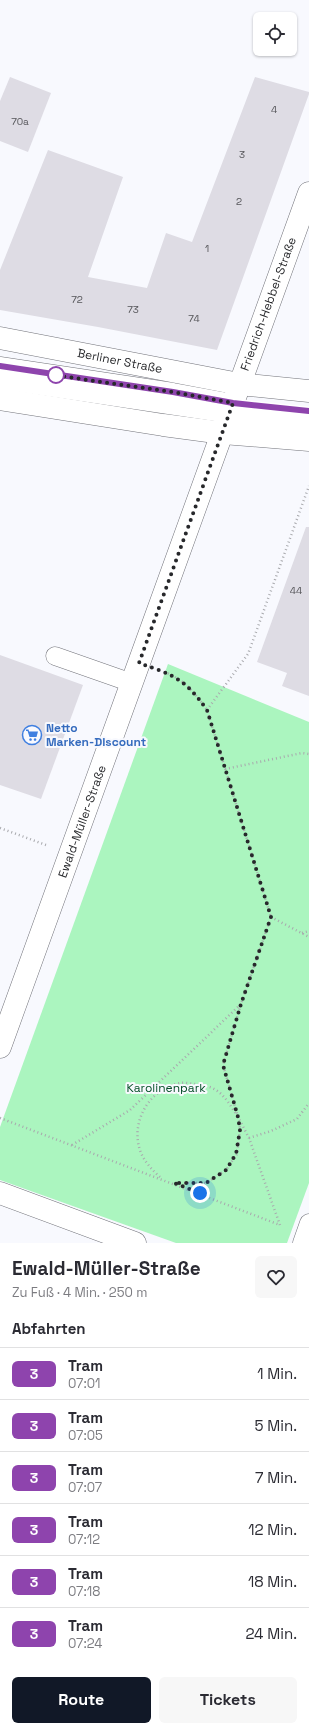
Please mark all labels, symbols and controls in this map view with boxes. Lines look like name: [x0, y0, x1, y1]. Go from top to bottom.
map controls: [253, 12, 297, 56]
button: locate: [253, 12, 297, 56]
house number: 4: [271, 103, 277, 116]
house number: 70a: [11, 115, 29, 128]
house number: 3: [239, 148, 245, 161]
house number: 2: [236, 195, 242, 208]
street label: Friedrich-Hebbel-Straße: [237, 235, 300, 373]
house number: 1: [205, 242, 209, 255]
house number: 72: [71, 293, 83, 306]
house number: 73: [127, 303, 139, 316]
house number: 74: [188, 312, 200, 325]
street label: Berliner Straße: [76, 345, 164, 377]
unlabelled marker: [47, 366, 65, 384]
house number: 44: [290, 584, 302, 597]
place label: Netto Marken-Discount: [46, 720, 146, 750]
supermarket icon: Netto Marken-Discount: [21, 724, 43, 746]
street label: Ewald-Müller-Straße: [55, 763, 110, 880]
park label: Karolinenpark: [126, 1080, 206, 1096]
your location: [190, 1183, 210, 1203]
text: Ewald-Müller-Straße: [12, 1256, 201, 1281]
button: heart: [255, 1256, 297, 1298]
text: Zu Fuß · 4 Min. · 250 m: [12, 1284, 147, 1301]
text: Abfahrten: [12, 1319, 86, 1338]
text: Tram: [68, 1356, 103, 1375]
text: 1 Min.: [257, 1364, 297, 1383]
text: 3: [30, 1365, 38, 1383]
text: 07:01: [68, 1375, 101, 1392]
text: Tram: [68, 1408, 103, 1427]
text: 5 Min.: [255, 1416, 297, 1435]
text: 3: [30, 1417, 38, 1435]
text: 07:05: [68, 1427, 103, 1444]
text: Tram: [68, 1460, 103, 1479]
text: 7 Min.: [255, 1468, 297, 1487]
text: 3: [30, 1469, 38, 1487]
text: 07:07: [68, 1479, 102, 1496]
text: Tram: [68, 1512, 103, 1531]
text: 12 Min.: [248, 1520, 297, 1539]
text: 3: [30, 1521, 38, 1539]
text: 07:12: [68, 1531, 100, 1548]
text: Tram: [68, 1564, 103, 1583]
text: 18 Min.: [248, 1572, 297, 1591]
text: 3: [30, 1573, 38, 1591]
text: 07:18: [68, 1583, 100, 1600]
text: Tram: [68, 1616, 103, 1635]
text: 24 Min.: [246, 1624, 297, 1643]
text: 3: [30, 1625, 38, 1643]
text: 07:24: [68, 1635, 102, 1652]
button: Route: [12, 1677, 151, 1723]
button: Tickets: [159, 1677, 297, 1723]

